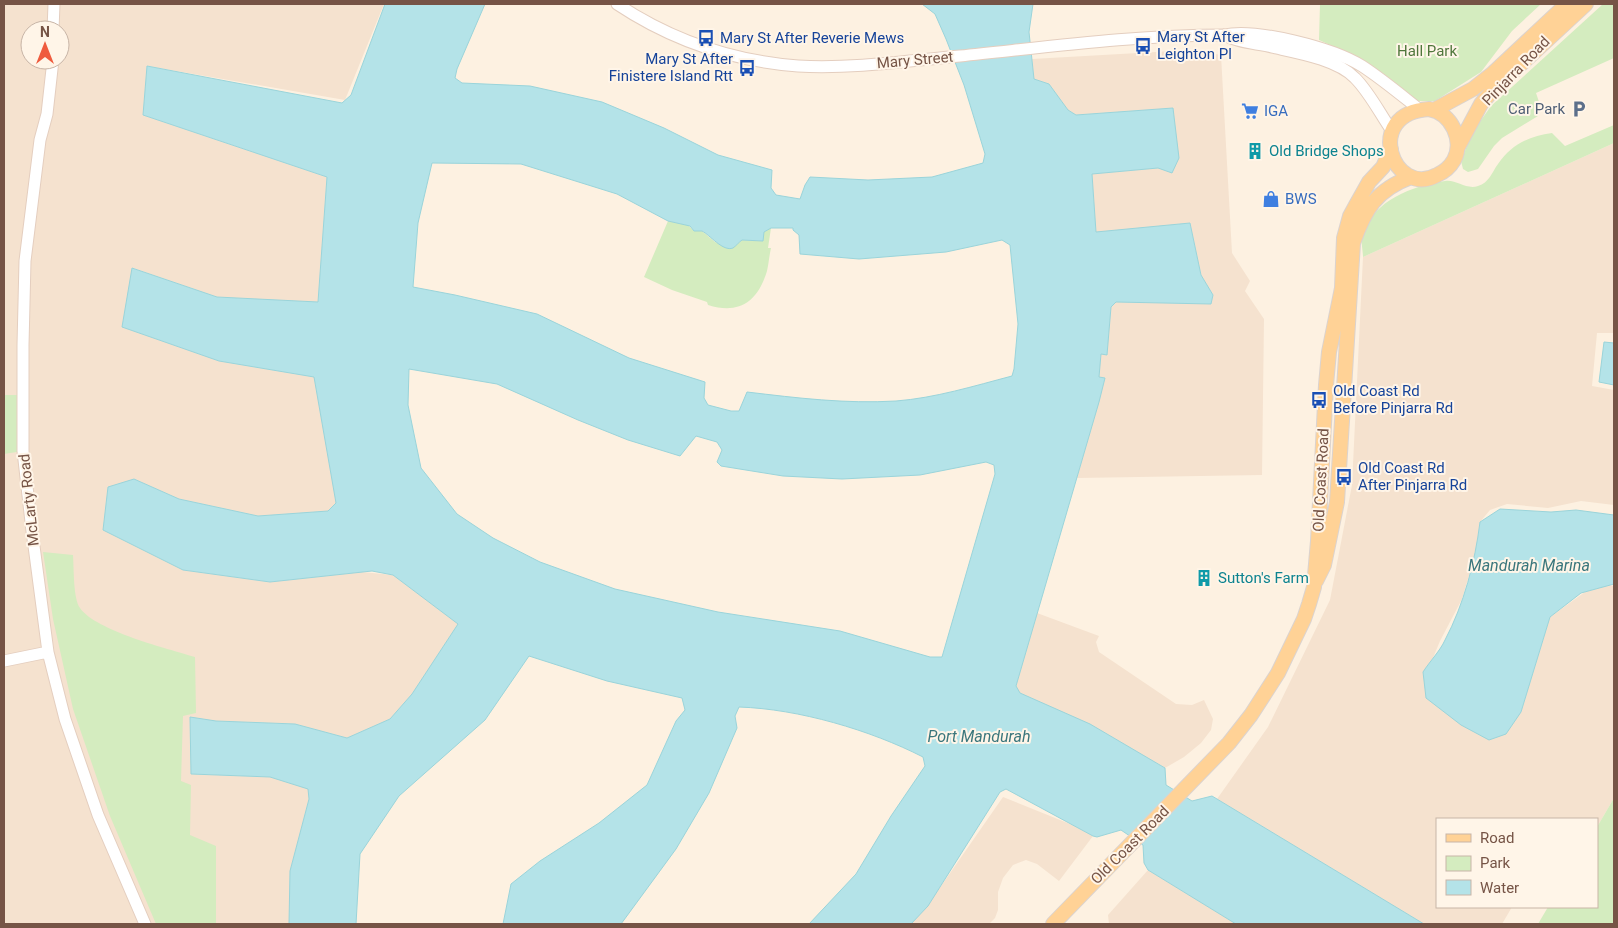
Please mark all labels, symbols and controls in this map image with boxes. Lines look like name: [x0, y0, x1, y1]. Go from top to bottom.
north arrow: [20, 20, 70, 70]
text: N: [40, 24, 50, 40]
bus stop icon: Mary St After Reverie Mews: [696, 28, 716, 48]
place label: Mary St After Leighton Pl: [1157, 28, 1245, 63]
place label: Mary St After Reverie Mews: [720, 29, 904, 47]
street label: Pinjarra Road: [1479, 33, 1553, 109]
bus stop icon: Mary St After Leighton Pl: [1133, 36, 1153, 56]
park label: Hall Park: [1397, 42, 1457, 60]
street label: Mary Street: [876, 48, 954, 72]
place label: Mary St After Finistere Island Rtt: [609, 50, 733, 85]
bus stop icon: Mary St After Finistere Island Rtt: [737, 58, 757, 78]
parking icon: Car Park: [1569, 99, 1589, 119]
place label: Car Park: [1508, 100, 1565, 118]
supermarket icon: IGA: [1240, 101, 1260, 121]
place label: IGA: [1264, 102, 1288, 120]
building icon: Old Bridge Shops: [1245, 141, 1265, 161]
place label: Old Bridge Shops: [1269, 142, 1384, 160]
shop icon: BWS: [1261, 189, 1281, 209]
place label: BWS: [1285, 190, 1317, 208]
place label: Old Coast Rd Before Pinjarra Rd: [1333, 382, 1453, 417]
bus stop icon: Old Coast Rd Before Pinjarra Rd: [1309, 390, 1329, 410]
street label: Old Coast Road: [1309, 428, 1333, 532]
street label: McLarty Road: [15, 453, 43, 547]
place label: Old Coast Rd After Pinjarra Rd: [1358, 459, 1467, 494]
bus stop icon: Old Coast Rd After Pinjarra Rd: [1334, 467, 1354, 487]
water label: Mandurah Marina: [1468, 556, 1590, 575]
building icon: Sutton's Farm: [1194, 568, 1214, 588]
place label: Sutton's Farm: [1218, 569, 1309, 587]
water label: Port Mandurah: [928, 727, 1031, 746]
street label: Old Coast Road: [1087, 802, 1173, 888]
legend: [1436, 818, 1598, 908]
text: Road: [1480, 829, 1514, 847]
text: Park: [1480, 854, 1511, 872]
text: Water: [1480, 879, 1519, 897]

